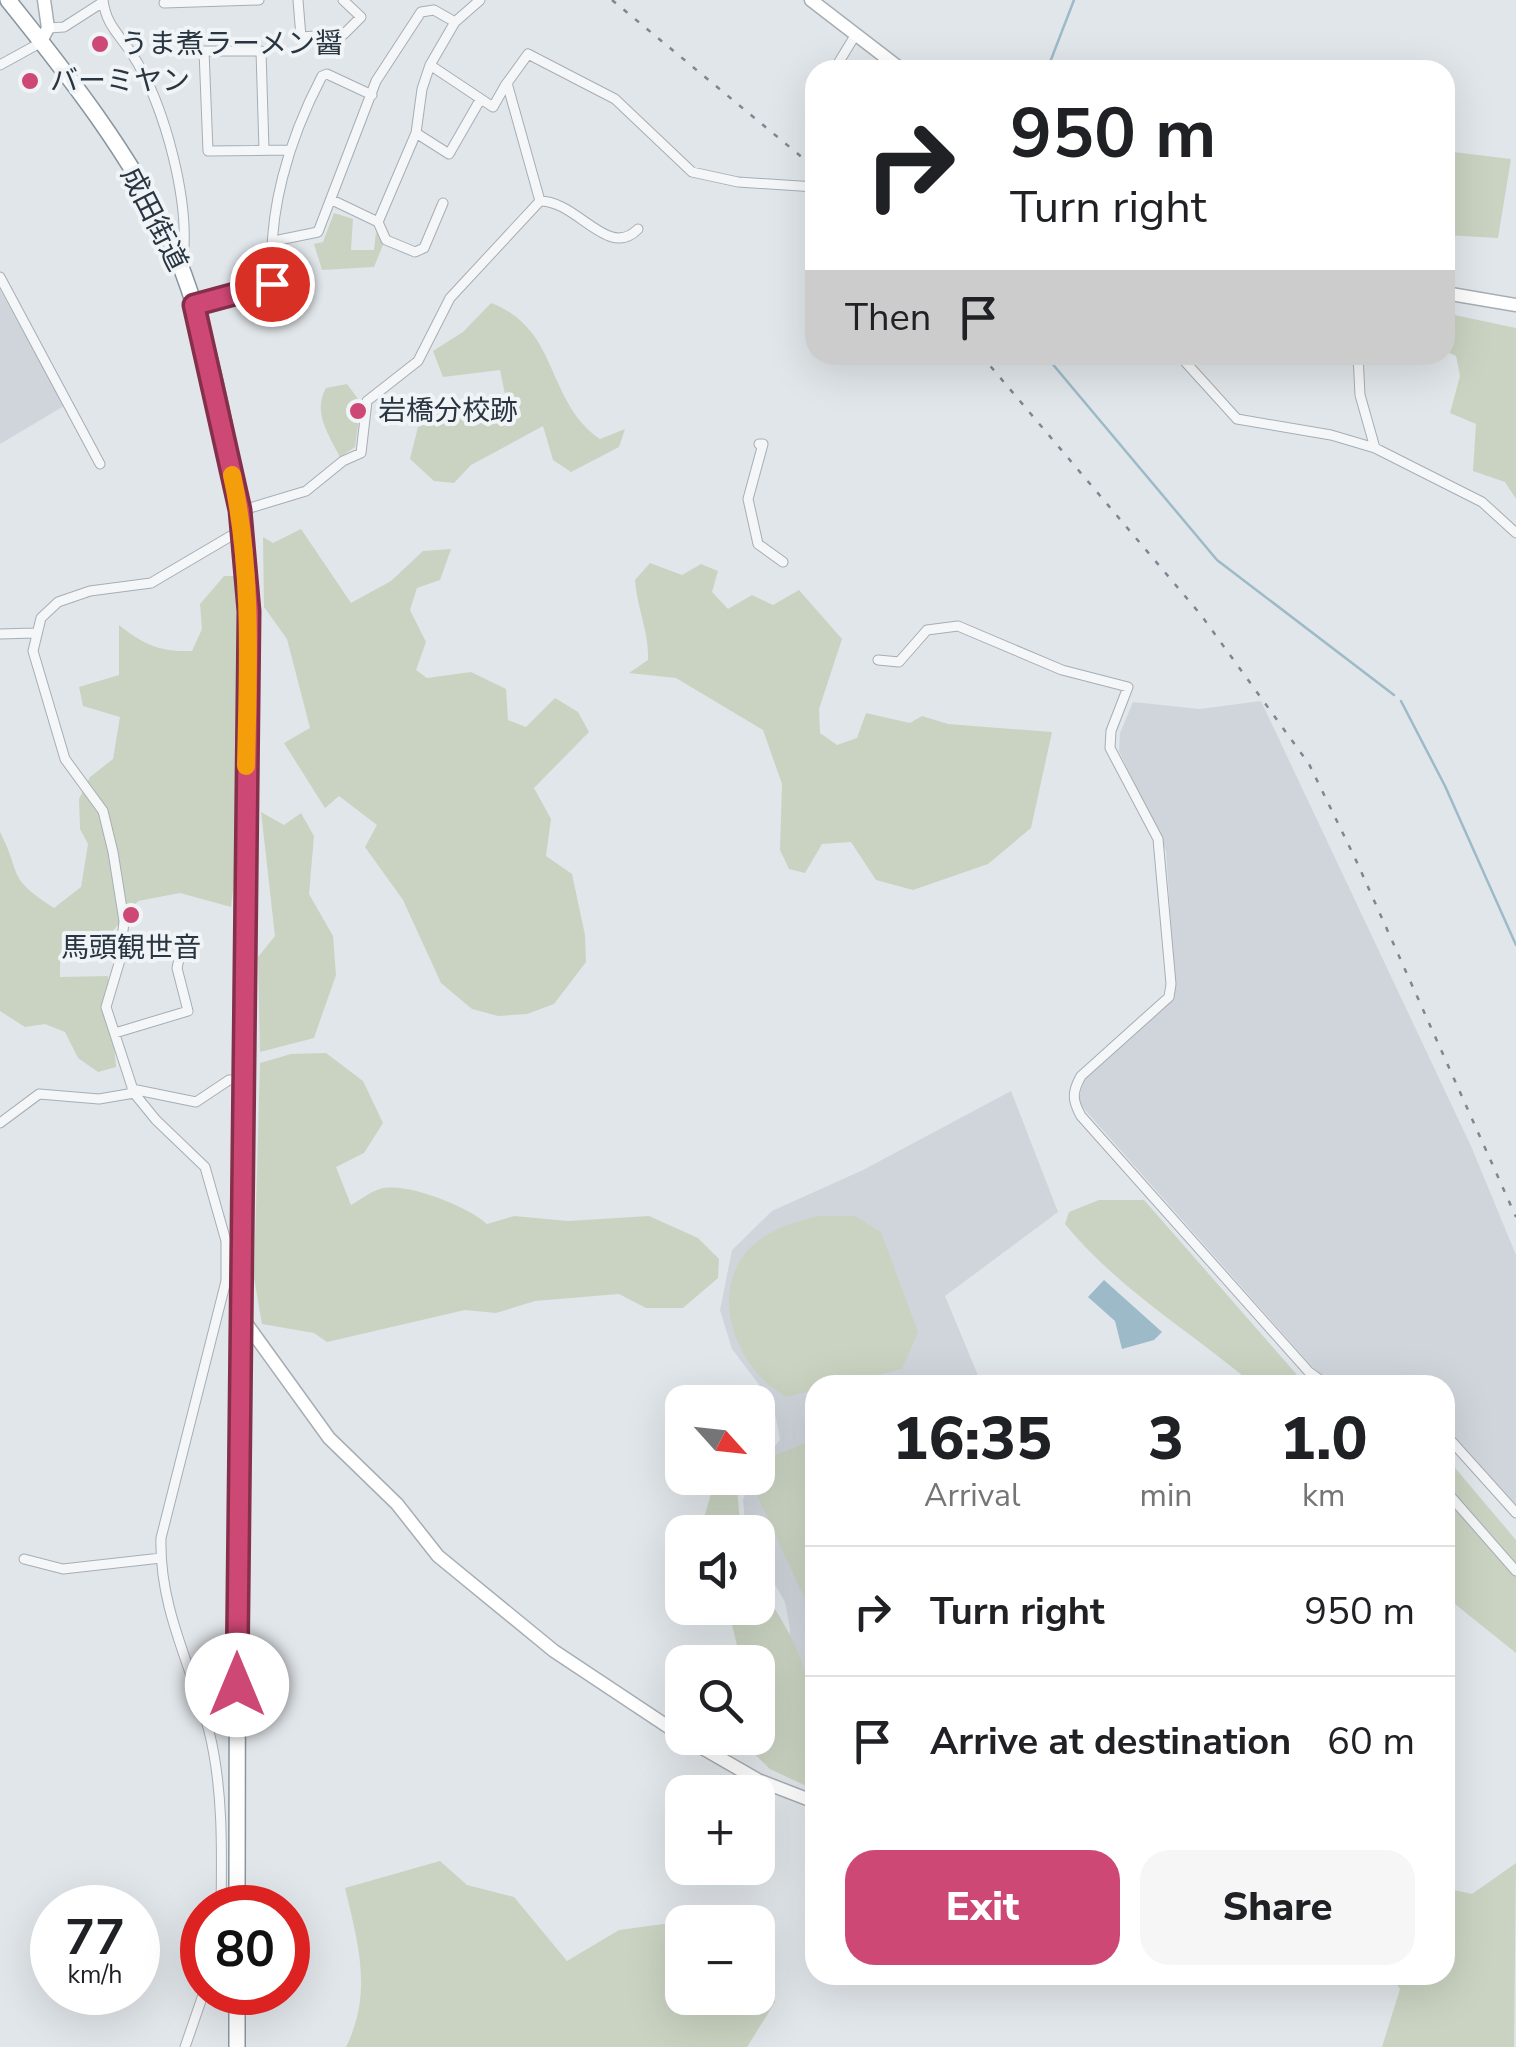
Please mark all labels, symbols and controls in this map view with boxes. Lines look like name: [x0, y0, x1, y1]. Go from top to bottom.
place label: うま煮ラーメン醤: [120, 25, 343, 63]
marker: うま煮ラーメン醤: [89, 33, 111, 55]
place label: バーミヤン: [50, 62, 190, 100]
marker: バーミヤン: [19, 70, 41, 92]
text: 950 m: [1010, 86, 1216, 182]
icon: right: [845, 100, 975, 230]
street label: 成田街道: [112, 160, 196, 278]
text: Turn right: [1010, 177, 1207, 238]
pin: [230, 242, 315, 327]
icon: arrive: [245, 257, 300, 312]
icon: arrive: [951, 290, 1006, 345]
text: Then: [845, 292, 931, 343]
place label: 岩橋分校跡: [378, 392, 518, 430]
marker: 岩橋分校跡: [347, 400, 369, 422]
marker: 馬頭観世音: [120, 904, 142, 926]
place label: 馬頭観世音: [61, 929, 201, 967]
north arrow: [665, 1385, 775, 1495]
map controls: [665, 1385, 775, 2015]
text: 16:35: [892, 1398, 1052, 1480]
text: 3: [1148, 1398, 1184, 1480]
text: 1.0: [1280, 1398, 1368, 1480]
text: Arrival: [924, 1474, 1020, 1517]
text: min: [1139, 1474, 1192, 1517]
text: km: [1302, 1474, 1345, 1517]
button: sound: [665, 1515, 775, 1625]
icon: right: [845, 1584, 900, 1639]
text: Turn right: [930, 1586, 1105, 1637]
text: 950 m: [1304, 1586, 1415, 1637]
position arrow: [185, 1633, 289, 1737]
button: search: [665, 1645, 775, 1755]
icon: arrive: [845, 1714, 900, 1769]
text: Arrive at destination: [930, 1716, 1291, 1767]
text: 60 m: [1327, 1716, 1415, 1767]
button: +: [665, 1775, 775, 1885]
button: Exit: [845, 1850, 1120, 1965]
button: Share: [1140, 1850, 1415, 1965]
speed limit sign: 80: [180, 1885, 310, 2015]
text: 77: [65, 1903, 125, 1972]
button: −: [665, 1905, 775, 2015]
text: km/h: [67, 1958, 123, 1992]

